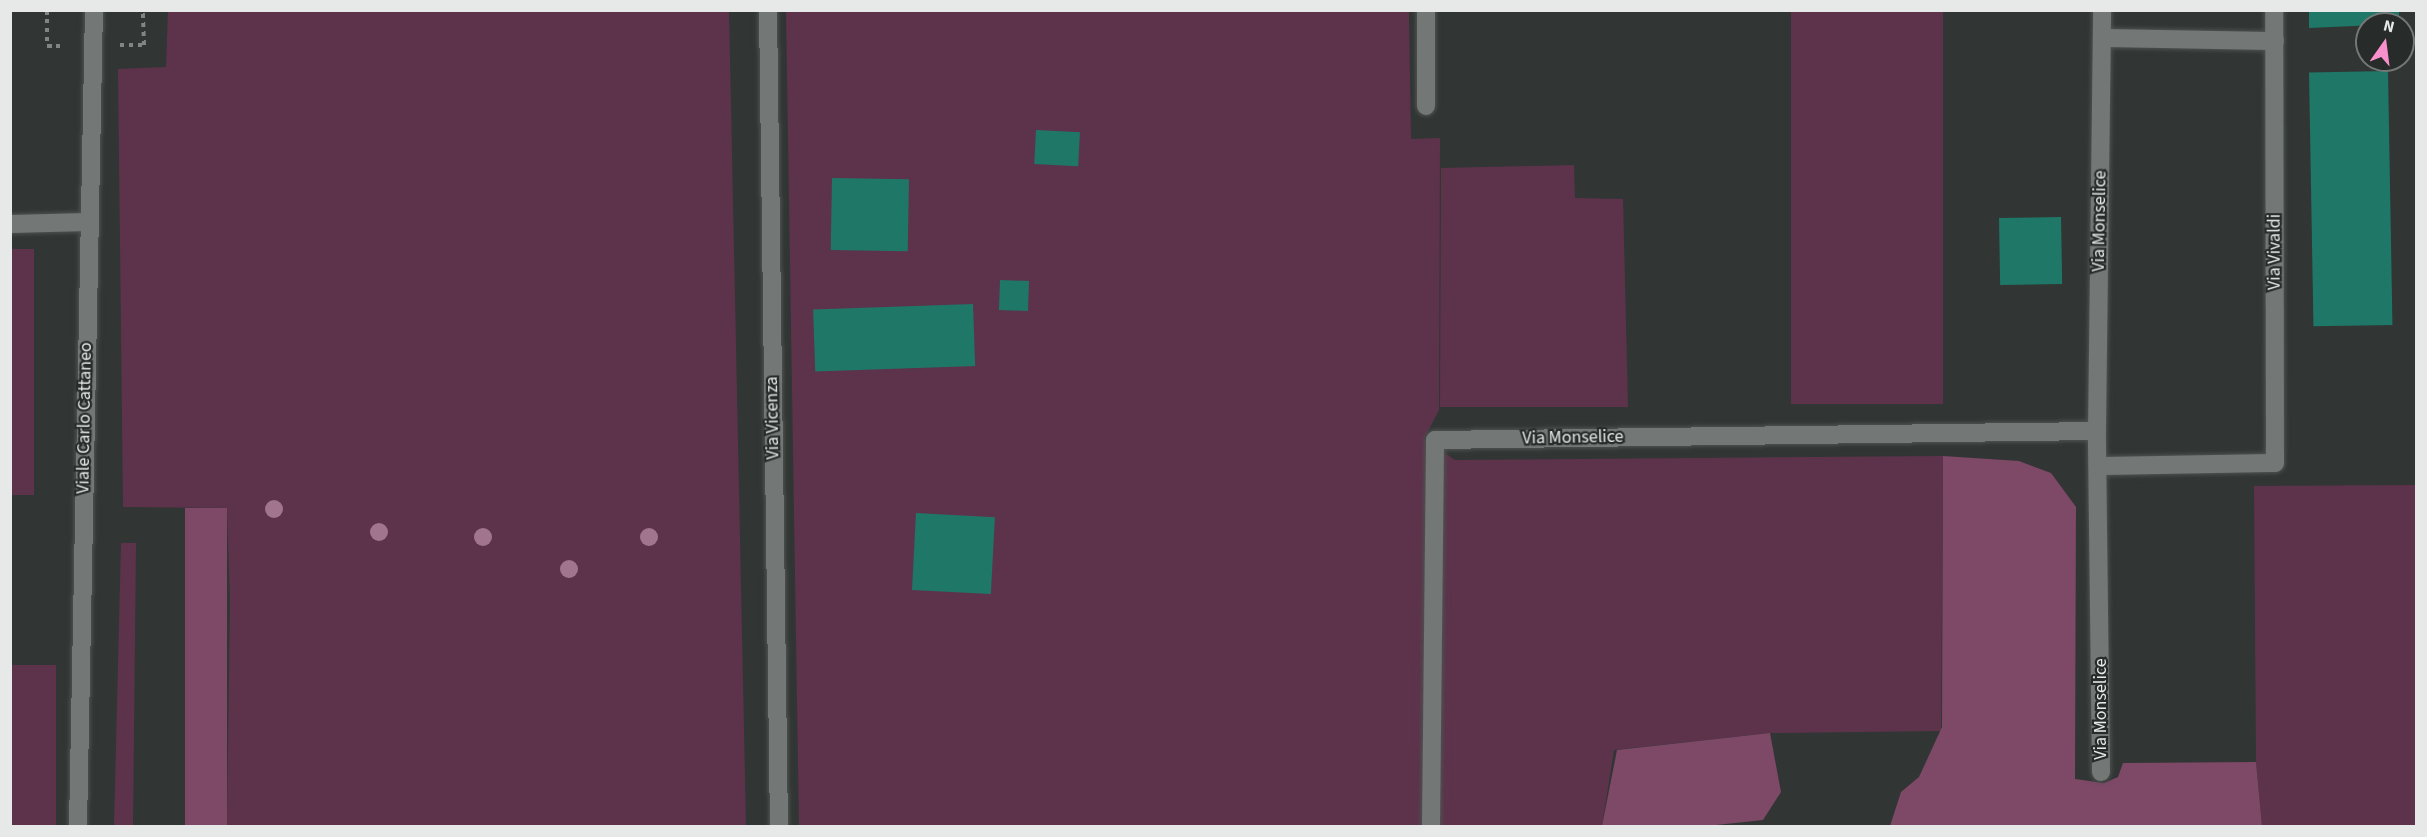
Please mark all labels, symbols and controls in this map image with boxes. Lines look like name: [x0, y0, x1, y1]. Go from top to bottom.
north arrow: [2355, 12, 2415, 72]
text: N: [2381, 15, 2397, 38]
street label: Via Monselice: [2088, 170, 2112, 272]
street label: Via Vivaldi: [2264, 214, 2286, 290]
street label: Viale Carlo Cattaneo: [73, 342, 97, 494]
street label: Via Vicenza: [761, 376, 785, 460]
street label: Via Monselice: [1522, 426, 1624, 450]
street label: Via Monselice: [2090, 658, 2112, 760]

